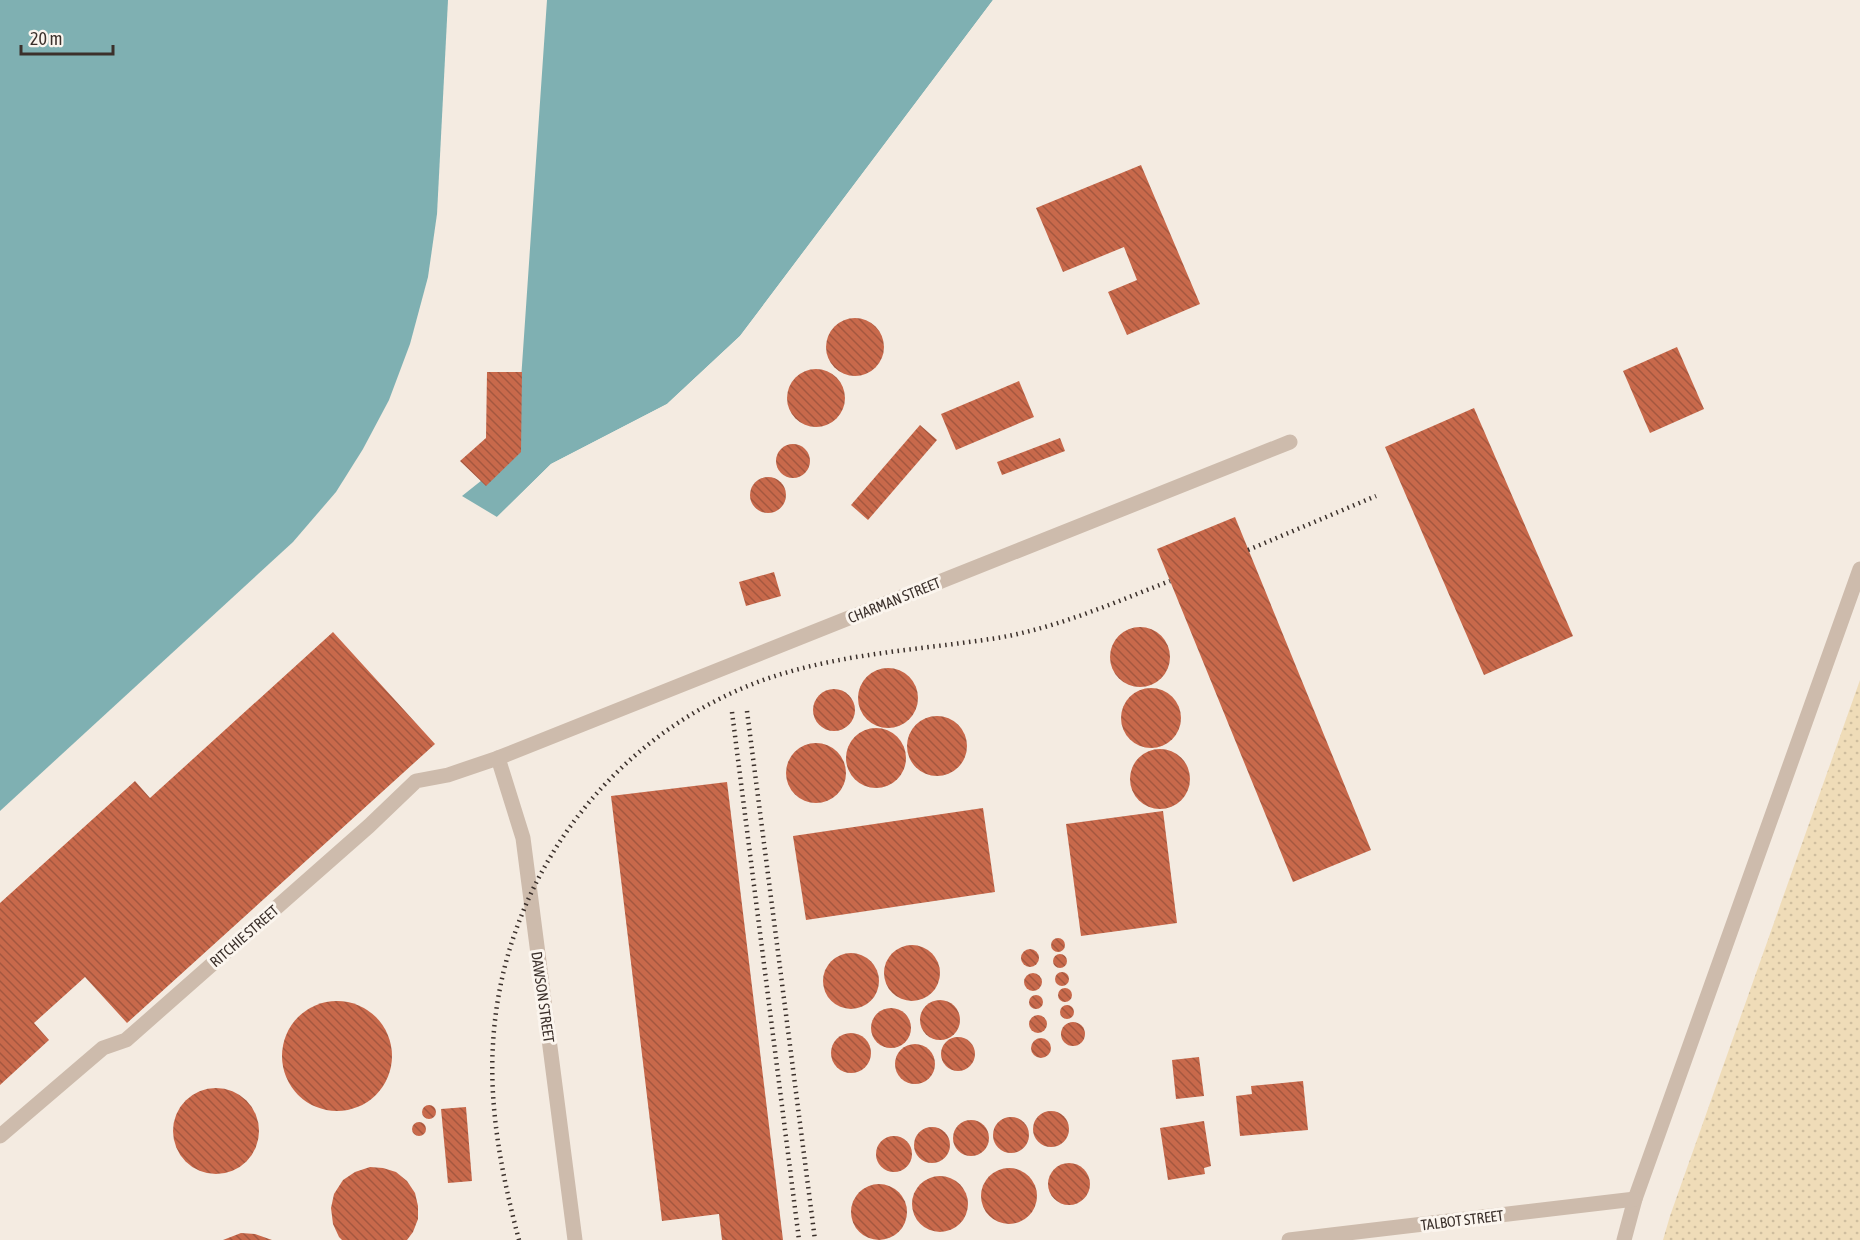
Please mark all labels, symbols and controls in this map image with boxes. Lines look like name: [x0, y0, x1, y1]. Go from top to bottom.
scale bar: [21, 18, 112, 56]
text: 20 m: [30, 28, 62, 49]
street label: CHARMAN STREET: [845, 574, 943, 626]
street label: RITCHIE STREET: [206, 901, 282, 970]
street label: DAWSON STREET: [528, 950, 558, 1044]
street label: TALBOT STREET: [1420, 1206, 1505, 1234]

